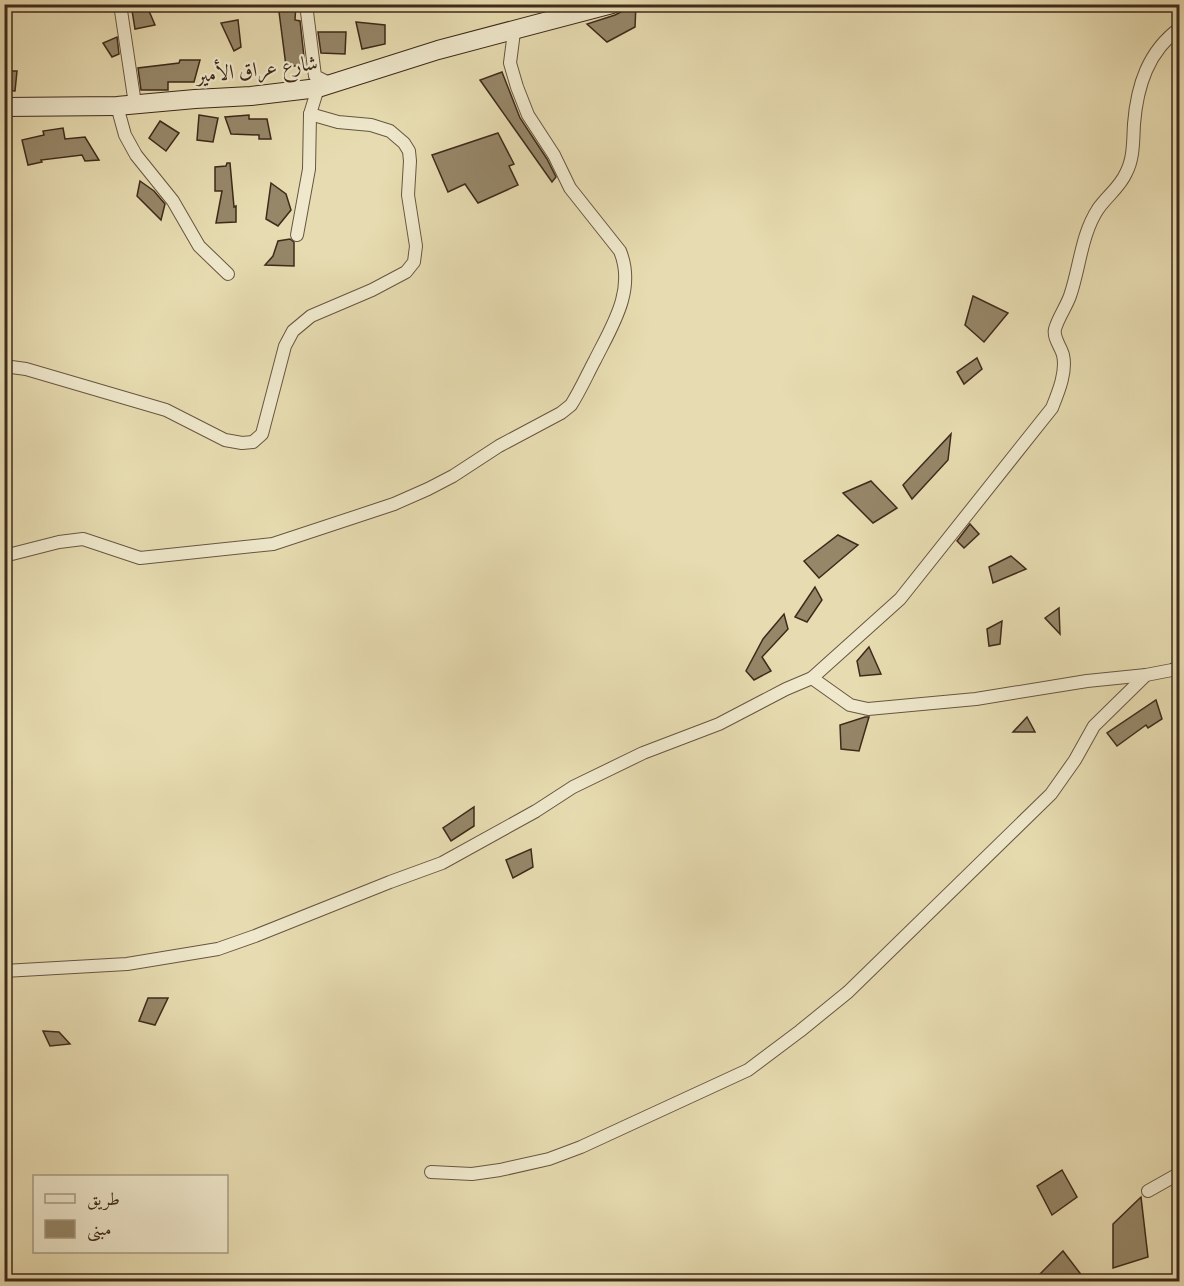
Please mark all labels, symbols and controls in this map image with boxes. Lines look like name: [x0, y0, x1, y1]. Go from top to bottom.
street label: شارع عراق الأمير: [193, 48, 320, 93]
legend: [33, 1175, 228, 1253]
text: طريق: [87, 1189, 120, 1211]
text: مبنى: [87, 1219, 112, 1242]

